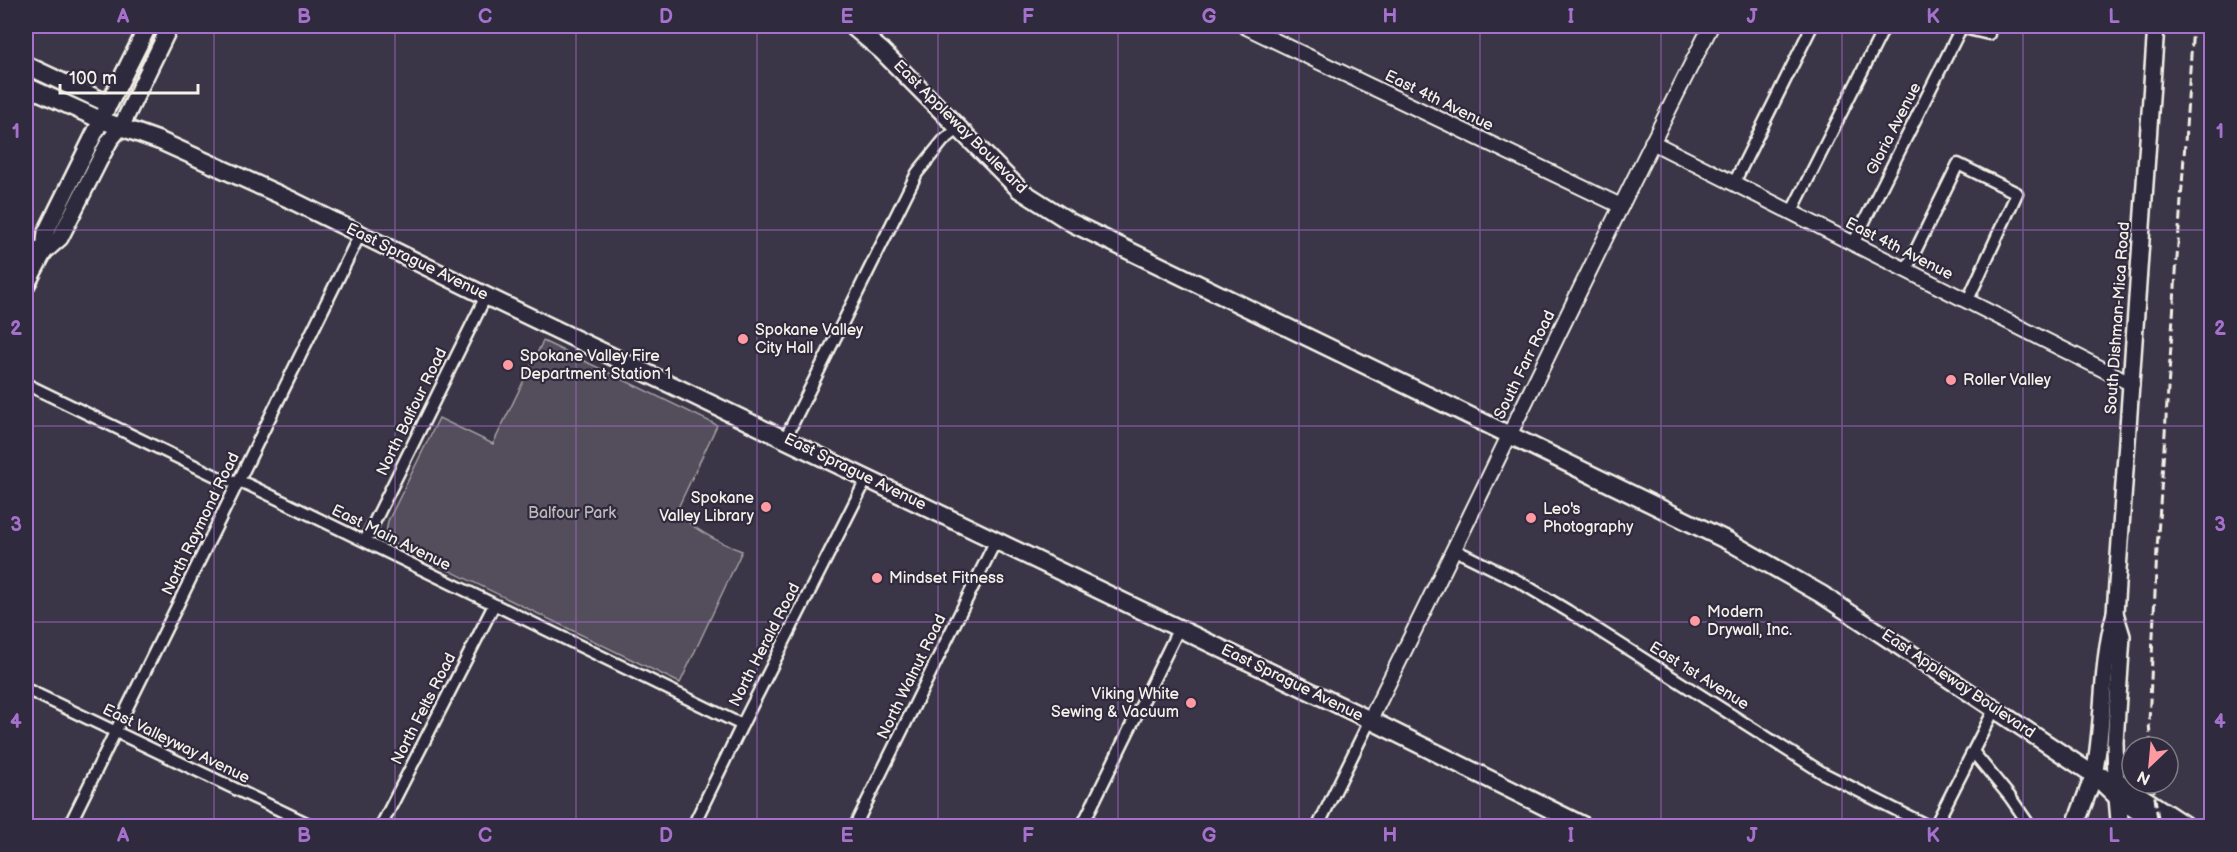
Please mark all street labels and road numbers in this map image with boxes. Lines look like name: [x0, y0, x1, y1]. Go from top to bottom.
street label: East Appleway Boulevard: [889, 56, 1031, 198]
street label: East 4th Avenue: [1382, 67, 1497, 136]
street label: Gloria Avenue: [1863, 79, 1926, 178]
street label: East 4th Avenue: [1842, 214, 1956, 285]
street label: East Sprague Avenue: [343, 219, 492, 305]
street label: South Dishman-Mica Road: [2102, 221, 2134, 415]
street label: South Farr Road: [1491, 308, 1559, 422]
street label: North Balfour Road: [373, 345, 451, 479]
street label: East Sprague Avenue: [781, 429, 930, 515]
street label: North Raymond Road: [158, 450, 244, 598]
street label: East Main Avenue: [328, 501, 454, 575]
street label: North Herald Road: [726, 580, 804, 710]
street label: North Walnut Road: [874, 611, 950, 743]
street label: East Appleway Boulevard: [1878, 625, 2038, 743]
street label: East 1st Avenue: [1646, 638, 1753, 714]
street label: East Sprague Avenue: [1218, 640, 1367, 726]
street label: North Felts Road: [388, 650, 460, 768]
street label: East Valleyway Avenue: [99, 700, 253, 788]

